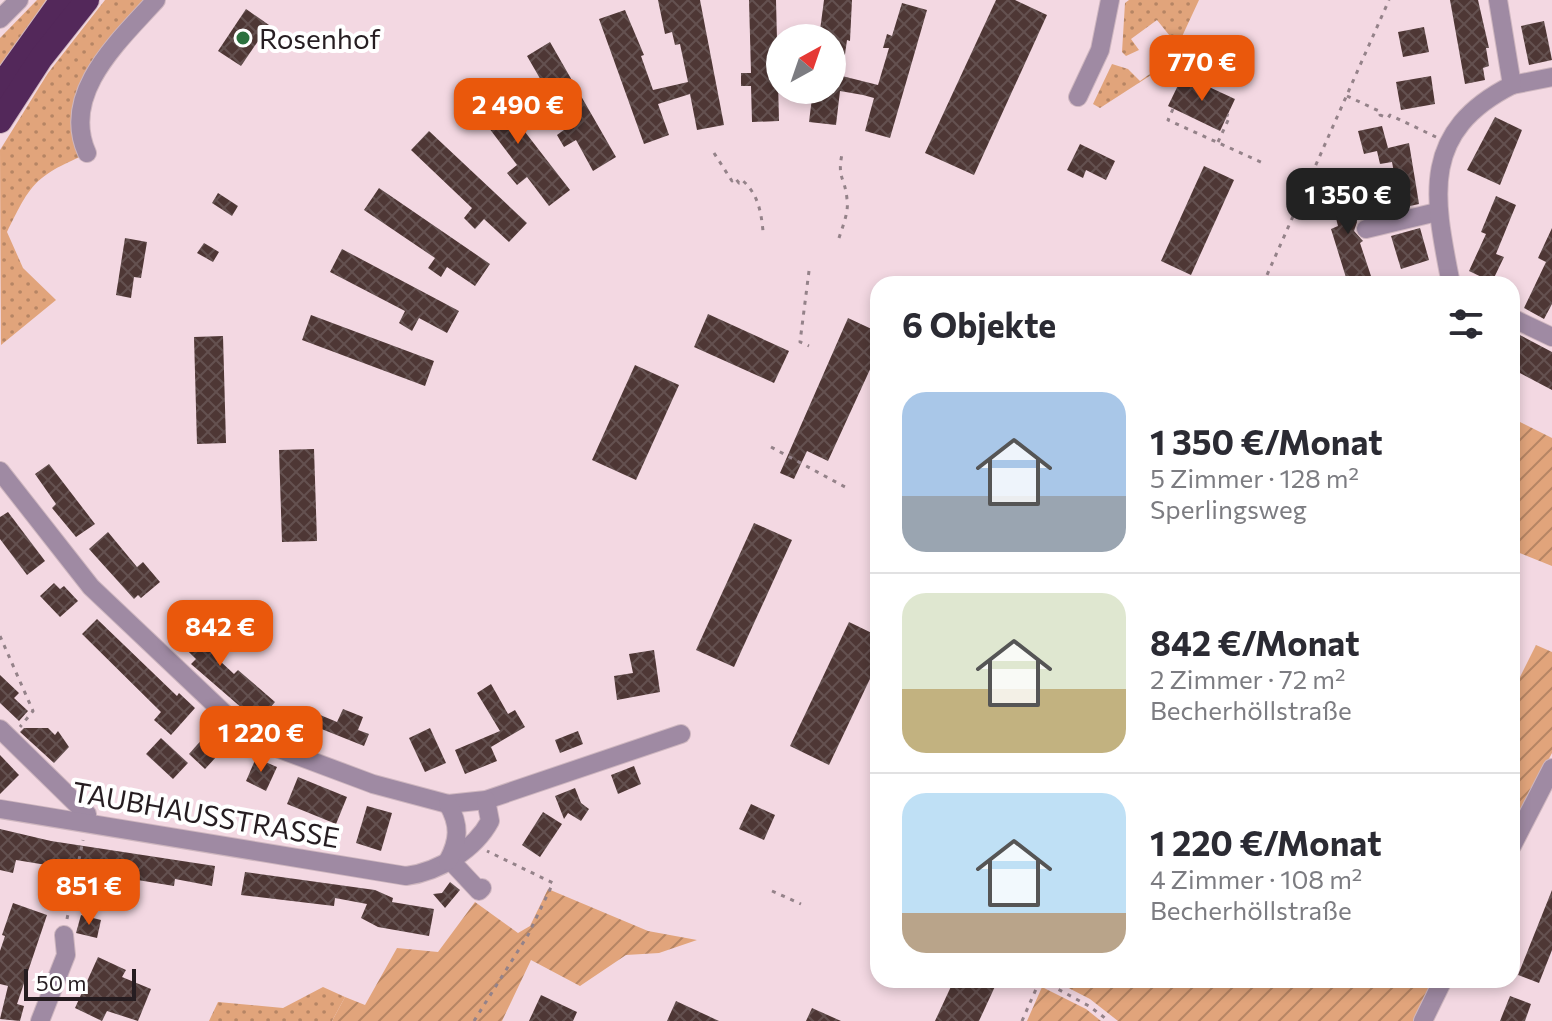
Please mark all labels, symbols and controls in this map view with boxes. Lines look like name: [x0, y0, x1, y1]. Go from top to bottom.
place label: Rosenhof: [259, 21, 380, 55]
north arrow: [766, 24, 846, 104]
map controls: [766, 24, 846, 104]
marker: Rosenhof: [234, 29, 252, 47]
pin: 770 €: [1146, 35, 1258, 103]
text: 770 €: [1168, 45, 1236, 76]
pin: 2 490 €: [444, 78, 592, 146]
text: 2 490 €: [472, 88, 564, 119]
pin: 1 350 €: [1274, 168, 1422, 236]
text: 1 350 €: [1304, 178, 1392, 209]
icon: filters: [1444, 302, 1488, 346]
text: 6 Objekte: [902, 303, 1056, 345]
text: 1 350 €/Monat: [1150, 420, 1383, 462]
icon: home: [966, 424, 1062, 520]
text: 5 Zimmer · 128 m²: [1150, 462, 1359, 493]
text: Sperlingsweg: [1150, 493, 1307, 524]
pin: 842 €: [164, 600, 276, 668]
text: 842 €: [185, 610, 255, 641]
text: 842 €/Monat: [1150, 621, 1360, 663]
icon: home: [966, 625, 1062, 721]
text: 2 Zimmer · 72 m²: [1150, 663, 1345, 694]
text: Becherhöllstraße: [1150, 694, 1352, 725]
pin: 1 220 €: [187, 706, 335, 774]
text: 1 220 €: [218, 716, 304, 747]
street label: TAUBHAUSSTRASSE: [70, 774, 342, 854]
text: 1 220 €/Monat: [1150, 821, 1382, 863]
icon: home: [966, 825, 1062, 921]
pin: 851 €: [33, 859, 145, 927]
text: 4 Zimmer · 108 m²: [1150, 863, 1362, 894]
text: 851 €: [56, 869, 122, 900]
text: Becherhöllstraße: [1150, 894, 1352, 925]
scale bar: [24, 965, 136, 1001]
text: 50 m: [36, 969, 86, 996]

